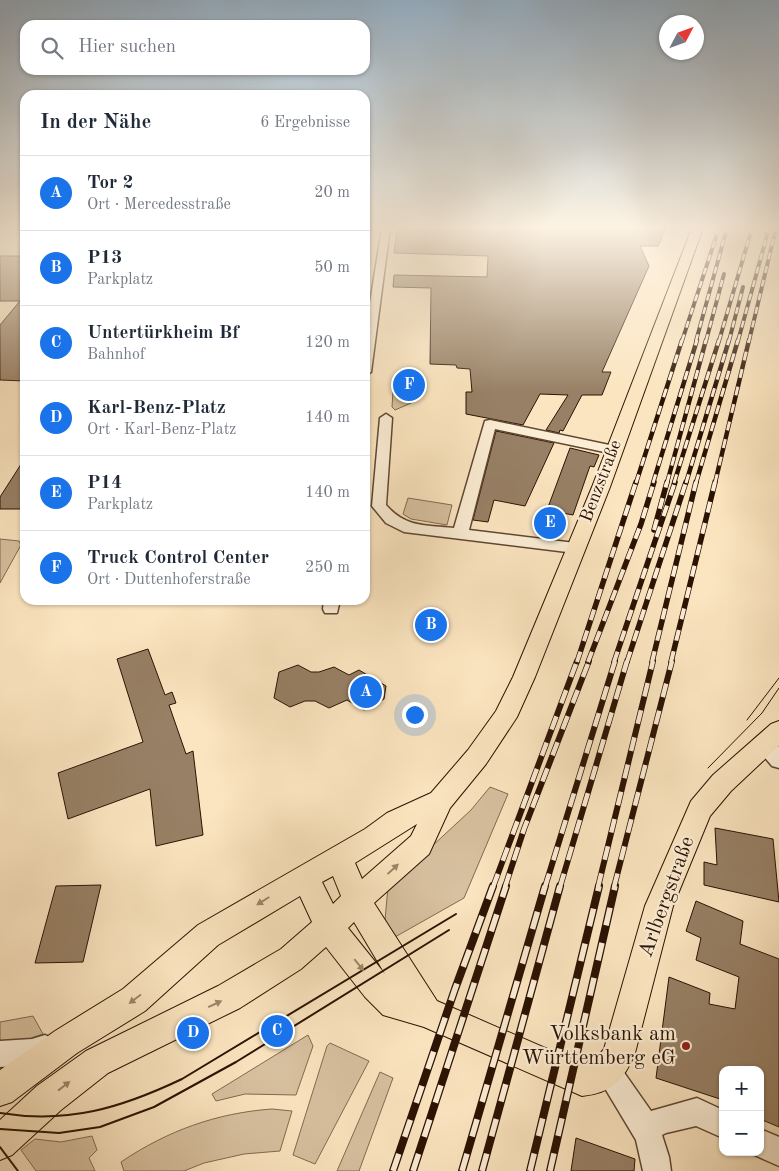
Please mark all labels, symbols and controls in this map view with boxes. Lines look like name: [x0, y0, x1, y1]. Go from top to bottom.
north arrow: [659, 15, 704, 60]
search box: [20, 20, 370, 75]
icon: search: [38, 34, 66, 62]
text: Hier suchen: [78, 38, 176, 57]
text: In der Nähe: [40, 112, 151, 133]
text: 6 Ergebnisse: [260, 115, 350, 131]
text: Tor 2: [87, 174, 134, 193]
text: A: [50, 185, 62, 201]
text: 20 m: [314, 185, 350, 201]
text: Ort · Mercedesstraße: [87, 197, 231, 213]
text: P13: [87, 249, 122, 268]
text: B: [50, 260, 62, 276]
text: 50 m: [314, 260, 350, 276]
text: Parkplatz: [87, 272, 153, 288]
text: Untertürkheim Bf: [87, 324, 239, 343]
text: C: [51, 335, 61, 351]
text: 120 m: [305, 335, 350, 351]
text: Bahnhof: [87, 347, 145, 363]
pin: F: [393, 366, 425, 404]
text: Karl-Benz-Platz: [87, 399, 226, 418]
text: D: [50, 410, 62, 426]
text: 140 m: [305, 410, 350, 426]
text: Ort · Karl-Benz-Platz: [87, 422, 236, 438]
street label: Benzstraße: [577, 437, 625, 525]
text: P14: [87, 474, 122, 493]
text: E: [50, 485, 62, 501]
text: 140 m: [305, 485, 350, 501]
text: Parkplatz: [87, 497, 153, 513]
pin: E: [534, 504, 566, 542]
text: Truck Control Center: [87, 549, 269, 568]
text: F: [51, 560, 61, 576]
text: 250 m: [305, 560, 350, 576]
text: Ort · Duttenhoferstraße: [87, 572, 251, 588]
pin: B: [415, 606, 447, 644]
pin: A: [350, 673, 382, 711]
your location: [402, 702, 428, 728]
street label: Arlbergstraße: [635, 834, 699, 960]
one-way arrow: [387, 863, 400, 874]
one-way arrow: [257, 897, 270, 906]
one-way arrow: [354, 958, 365, 971]
one-way arrow: [128, 994, 142, 1004]
one-way arrow: [208, 1000, 222, 1008]
pin: C: [261, 1012, 293, 1050]
pin: D: [177, 1014, 209, 1052]
place label: Volksbank am Württemberg eG: [522, 1024, 676, 1069]
marker: Volksbank am Württemberg eG: [680, 1040, 692, 1052]
map controls: [719, 1066, 764, 1156]
button: +: [719, 1066, 764, 1111]
one-way arrow: [57, 1081, 71, 1091]
button: −: [719, 1111, 764, 1156]

